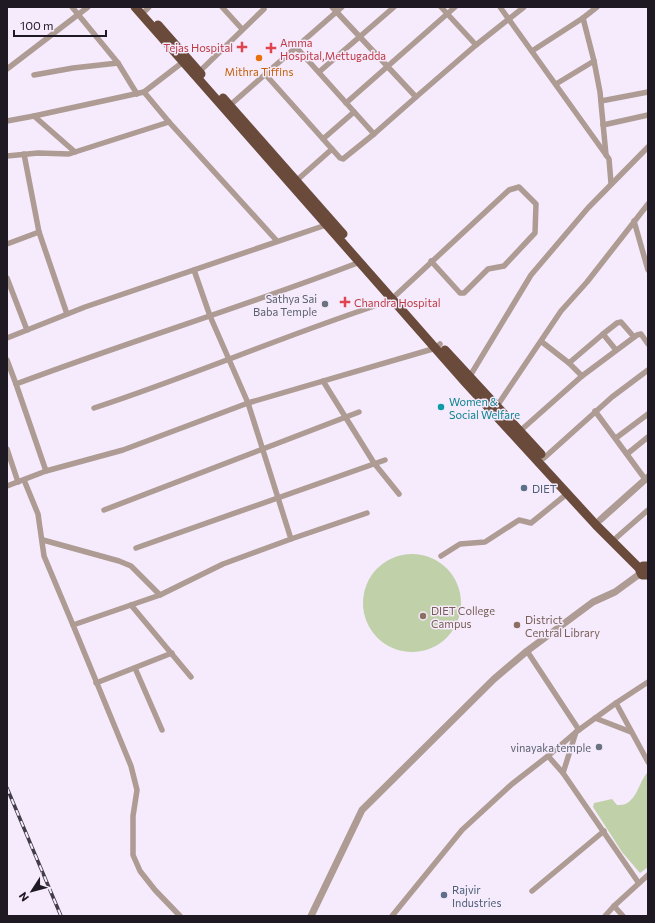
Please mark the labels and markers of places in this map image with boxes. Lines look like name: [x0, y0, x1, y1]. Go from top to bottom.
place label: Amma Hospital,Mettugadda: [280, 36, 386, 62]
place label: Tejas Hospital: [163, 41, 233, 54]
marker: Tejas Hospital: [236, 41, 248, 53]
marker: Amma Hospital,Mettugadda: [265, 42, 277, 54]
marker: Mithra Tiffins: [254, 53, 264, 63]
place label: Mithra Tiffins: [225, 65, 293, 78]
place label: Sathya Sai Baba Temple: [253, 292, 317, 318]
marker: Chandra Hospital: [339, 296, 351, 308]
place label: Chandra Hospital: [354, 296, 441, 309]
marker: Sathya Sai Baba Temple: [320, 299, 330, 309]
place label: Women & Social Welfare: [449, 395, 520, 421]
marker: Women & Social Welfare: [436, 402, 446, 412]
place label: DIET: [532, 482, 557, 495]
marker: DIET: [519, 483, 529, 493]
place label: DIET College Campus: [431, 604, 495, 630]
marker: DIET College Campus: [418, 611, 428, 621]
place label: District Central Library: [525, 613, 600, 639]
marker: District Central Library: [512, 620, 522, 630]
place label: vinayaka temple: [511, 741, 591, 754]
marker: vinayaka temple: [594, 742, 604, 752]
place label: Rajvir Industries: [452, 883, 501, 909]
marker: Rajvir Industries: [439, 890, 449, 900]

